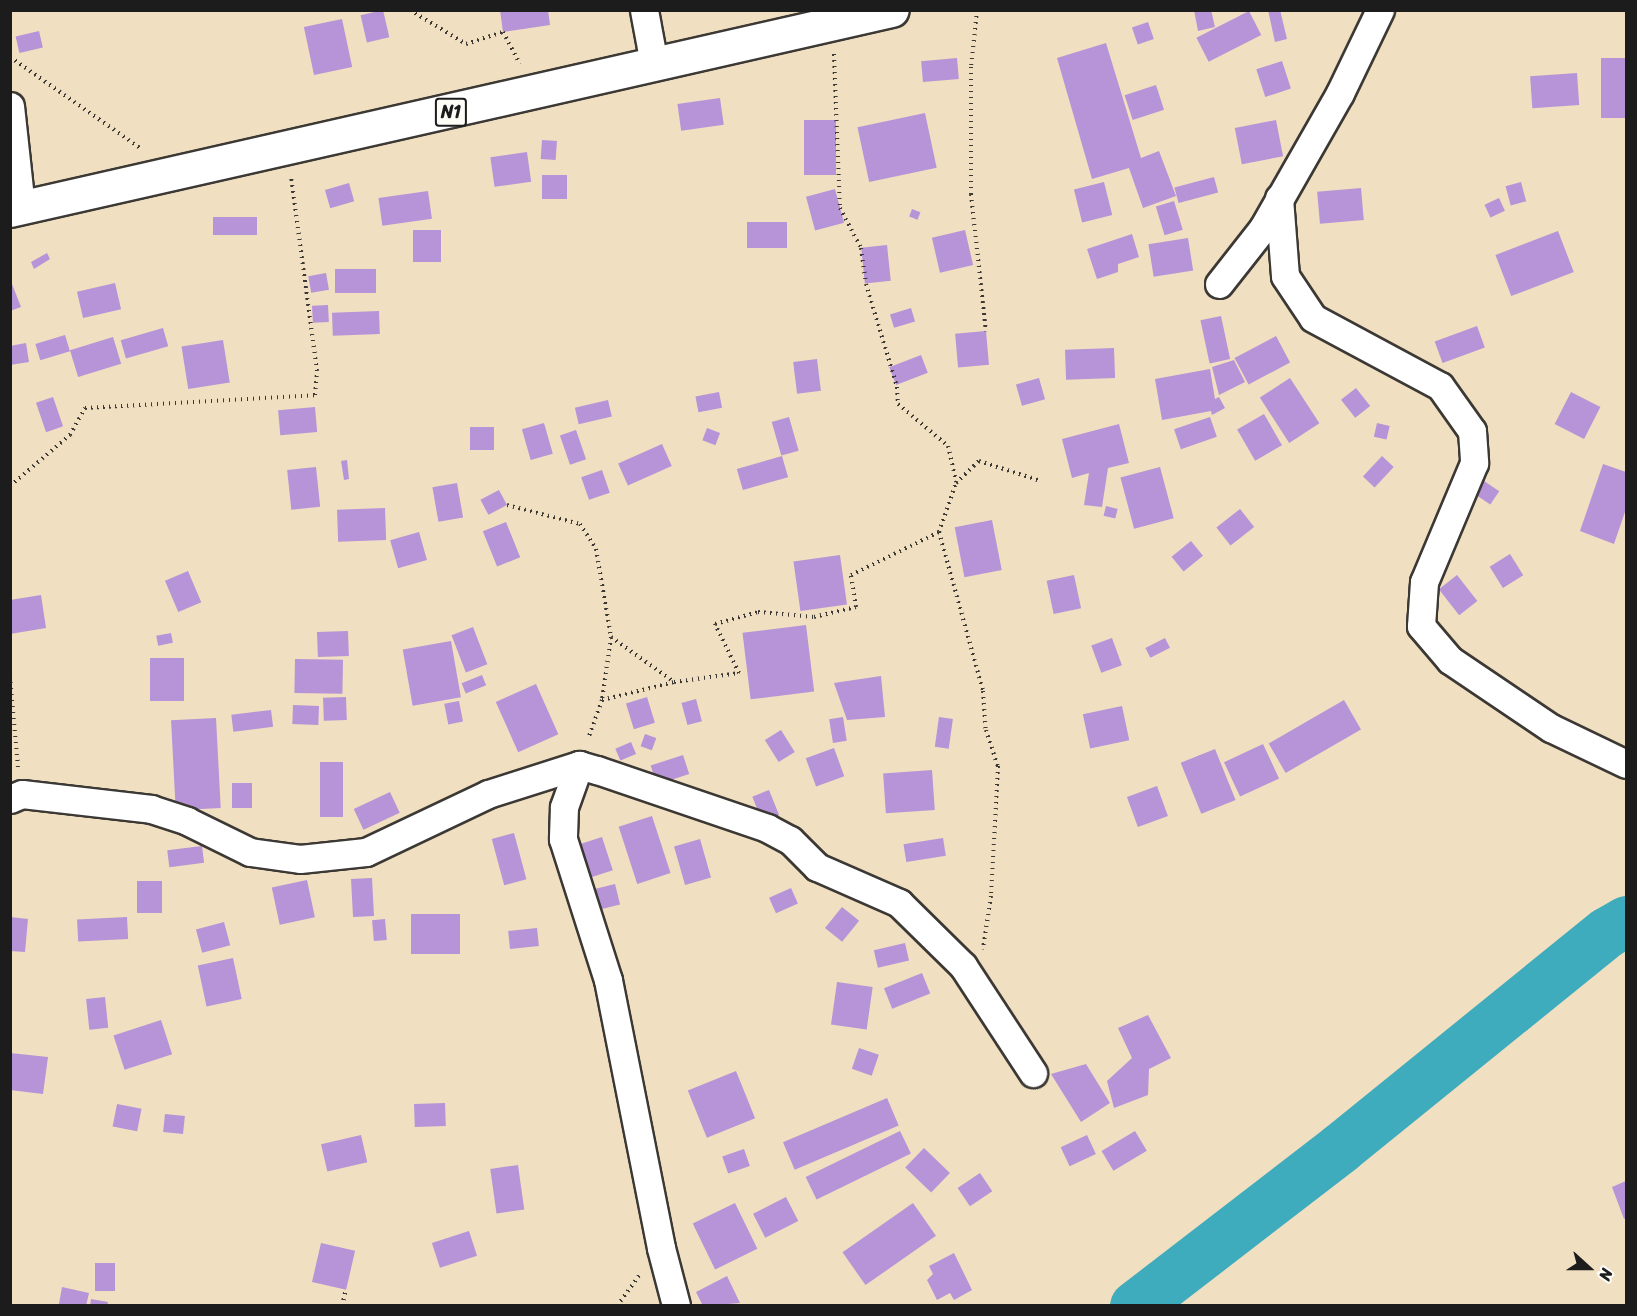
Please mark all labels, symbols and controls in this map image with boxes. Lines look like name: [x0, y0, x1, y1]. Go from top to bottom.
road number: N1: [434, 97, 468, 127]
north arrow: [1559, 1238, 1619, 1298]
text: N: [1591, 1264, 1622, 1285]

